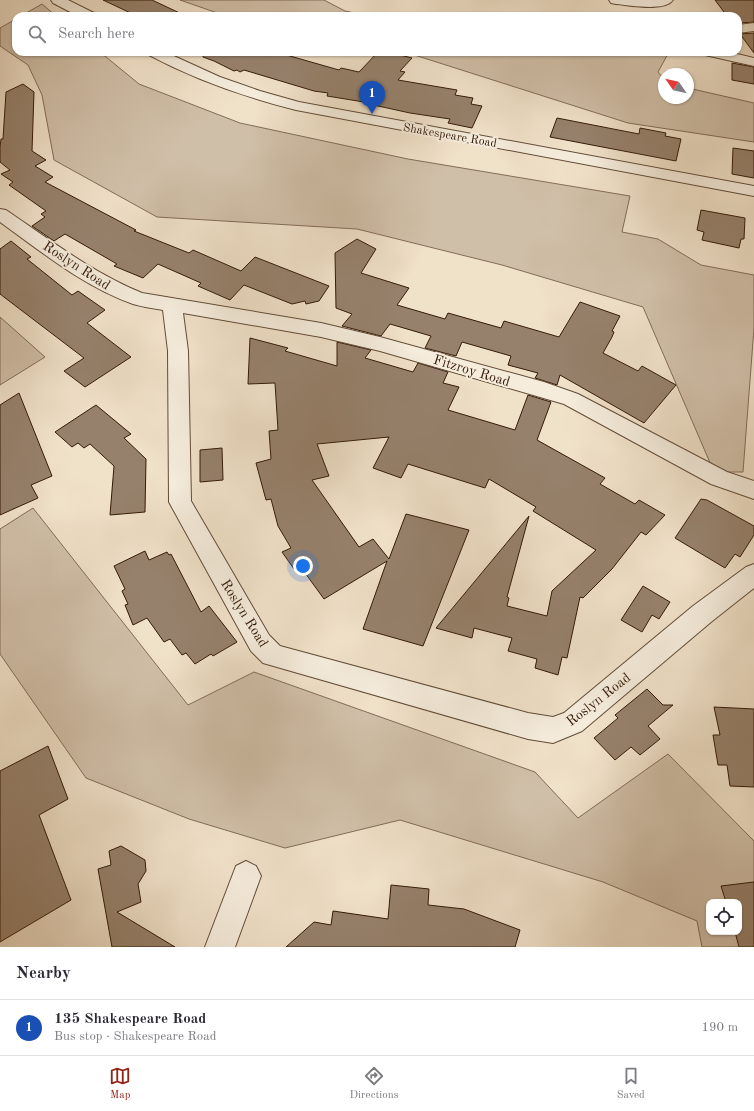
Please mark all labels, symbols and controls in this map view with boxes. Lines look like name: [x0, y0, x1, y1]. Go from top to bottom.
search box: [12, 12, 742, 56]
icon: search: [26, 23, 48, 45]
text: Search here: [58, 27, 135, 42]
north arrow: [658, 68, 694, 104]
pin: 1: [359, 81, 385, 114]
street label: Shakespeare Road: [402, 122, 498, 150]
street label: Roslyn Road: [40, 239, 113, 293]
street label: Fitzroy Road: [432, 353, 512, 389]
your location: [293, 556, 313, 576]
street label: Roslyn Road: [218, 577, 270, 650]
street label: Roslyn Road: [564, 671, 633, 729]
map controls: [706, 899, 742, 935]
button: locate: [706, 899, 742, 935]
text: Nearby: [16, 965, 71, 982]
text: 135 Shakespeare Road: [54, 1012, 206, 1027]
text: 1: [25, 1021, 33, 1034]
text: 190 m: [701, 1021, 738, 1034]
text: Bus stop · Shakespeare Road: [54, 1030, 216, 1043]
tab: Map: [109, 1065, 131, 1103]
tab: Directions: [350, 1065, 398, 1103]
tab: Saved: [617, 1065, 645, 1103]

